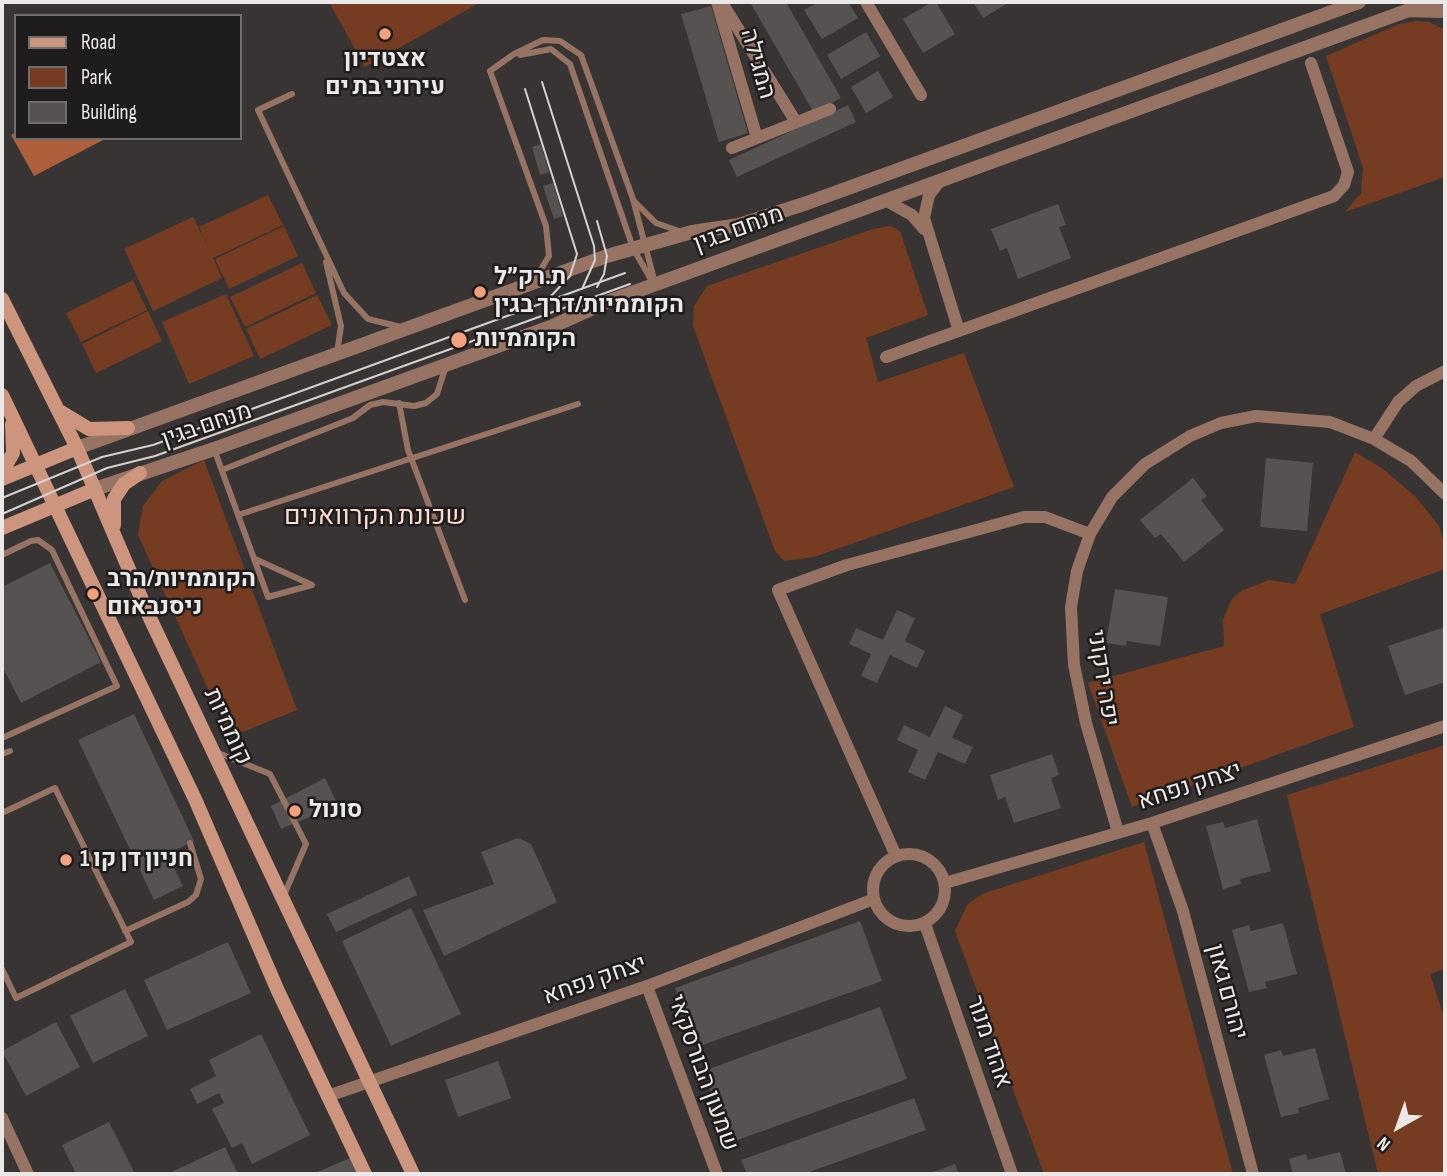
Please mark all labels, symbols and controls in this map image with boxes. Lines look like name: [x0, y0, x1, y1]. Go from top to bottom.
legend: [14, 14, 242, 140]
street label: המגילה: [733, 25, 781, 103]
marker: אצטדיון עירוני בת ים: [377, 26, 393, 42]
text: Road: [81, 30, 116, 55]
place label: אצטדיון עירוני בת ים: [325, 46, 445, 102]
text: Park: [81, 65, 112, 90]
text: Building: [81, 100, 137, 125]
street label: מנחם בגין: [690, 200, 788, 260]
place label: ת.רק״ל הקוממיות/דרך בגין: [494, 264, 684, 320]
marker: ת.רק״ל הקוממיות/דרך בגין: [472, 284, 488, 300]
place label: הקוממיות: [475, 326, 576, 354]
marker: הקוממיות: [449, 330, 469, 350]
street label: מנחם בגין: [158, 397, 256, 455]
district label: שכונת הקרוואנים: [284, 501, 466, 533]
place label: הקוממיות/הרב ניסנבאום: [107, 566, 256, 622]
marker: הקוממיות/הרב ניסנבאום: [85, 586, 101, 602]
street label: יפה ירקוני: [1080, 628, 1124, 728]
street label: קוממיות: [197, 684, 257, 770]
street label: יצחק נפחא: [1134, 757, 1246, 817]
place label: סונול: [309, 797, 362, 825]
marker: סונול: [287, 803, 303, 819]
place label: חניון דן קו 1: [80, 846, 193, 874]
marker: חניון דן קו 1: [58, 852, 74, 868]
street label: יהורם גאון: [1199, 941, 1253, 1043]
street label: יצחק נפחא: [540, 950, 650, 1012]
street label: שמעון הבורסקאי: [660, 991, 744, 1155]
street label: אהוד מנור: [959, 992, 1017, 1092]
north arrow: [1363, 1092, 1433, 1162]
text: N: [1373, 1131, 1395, 1156]

